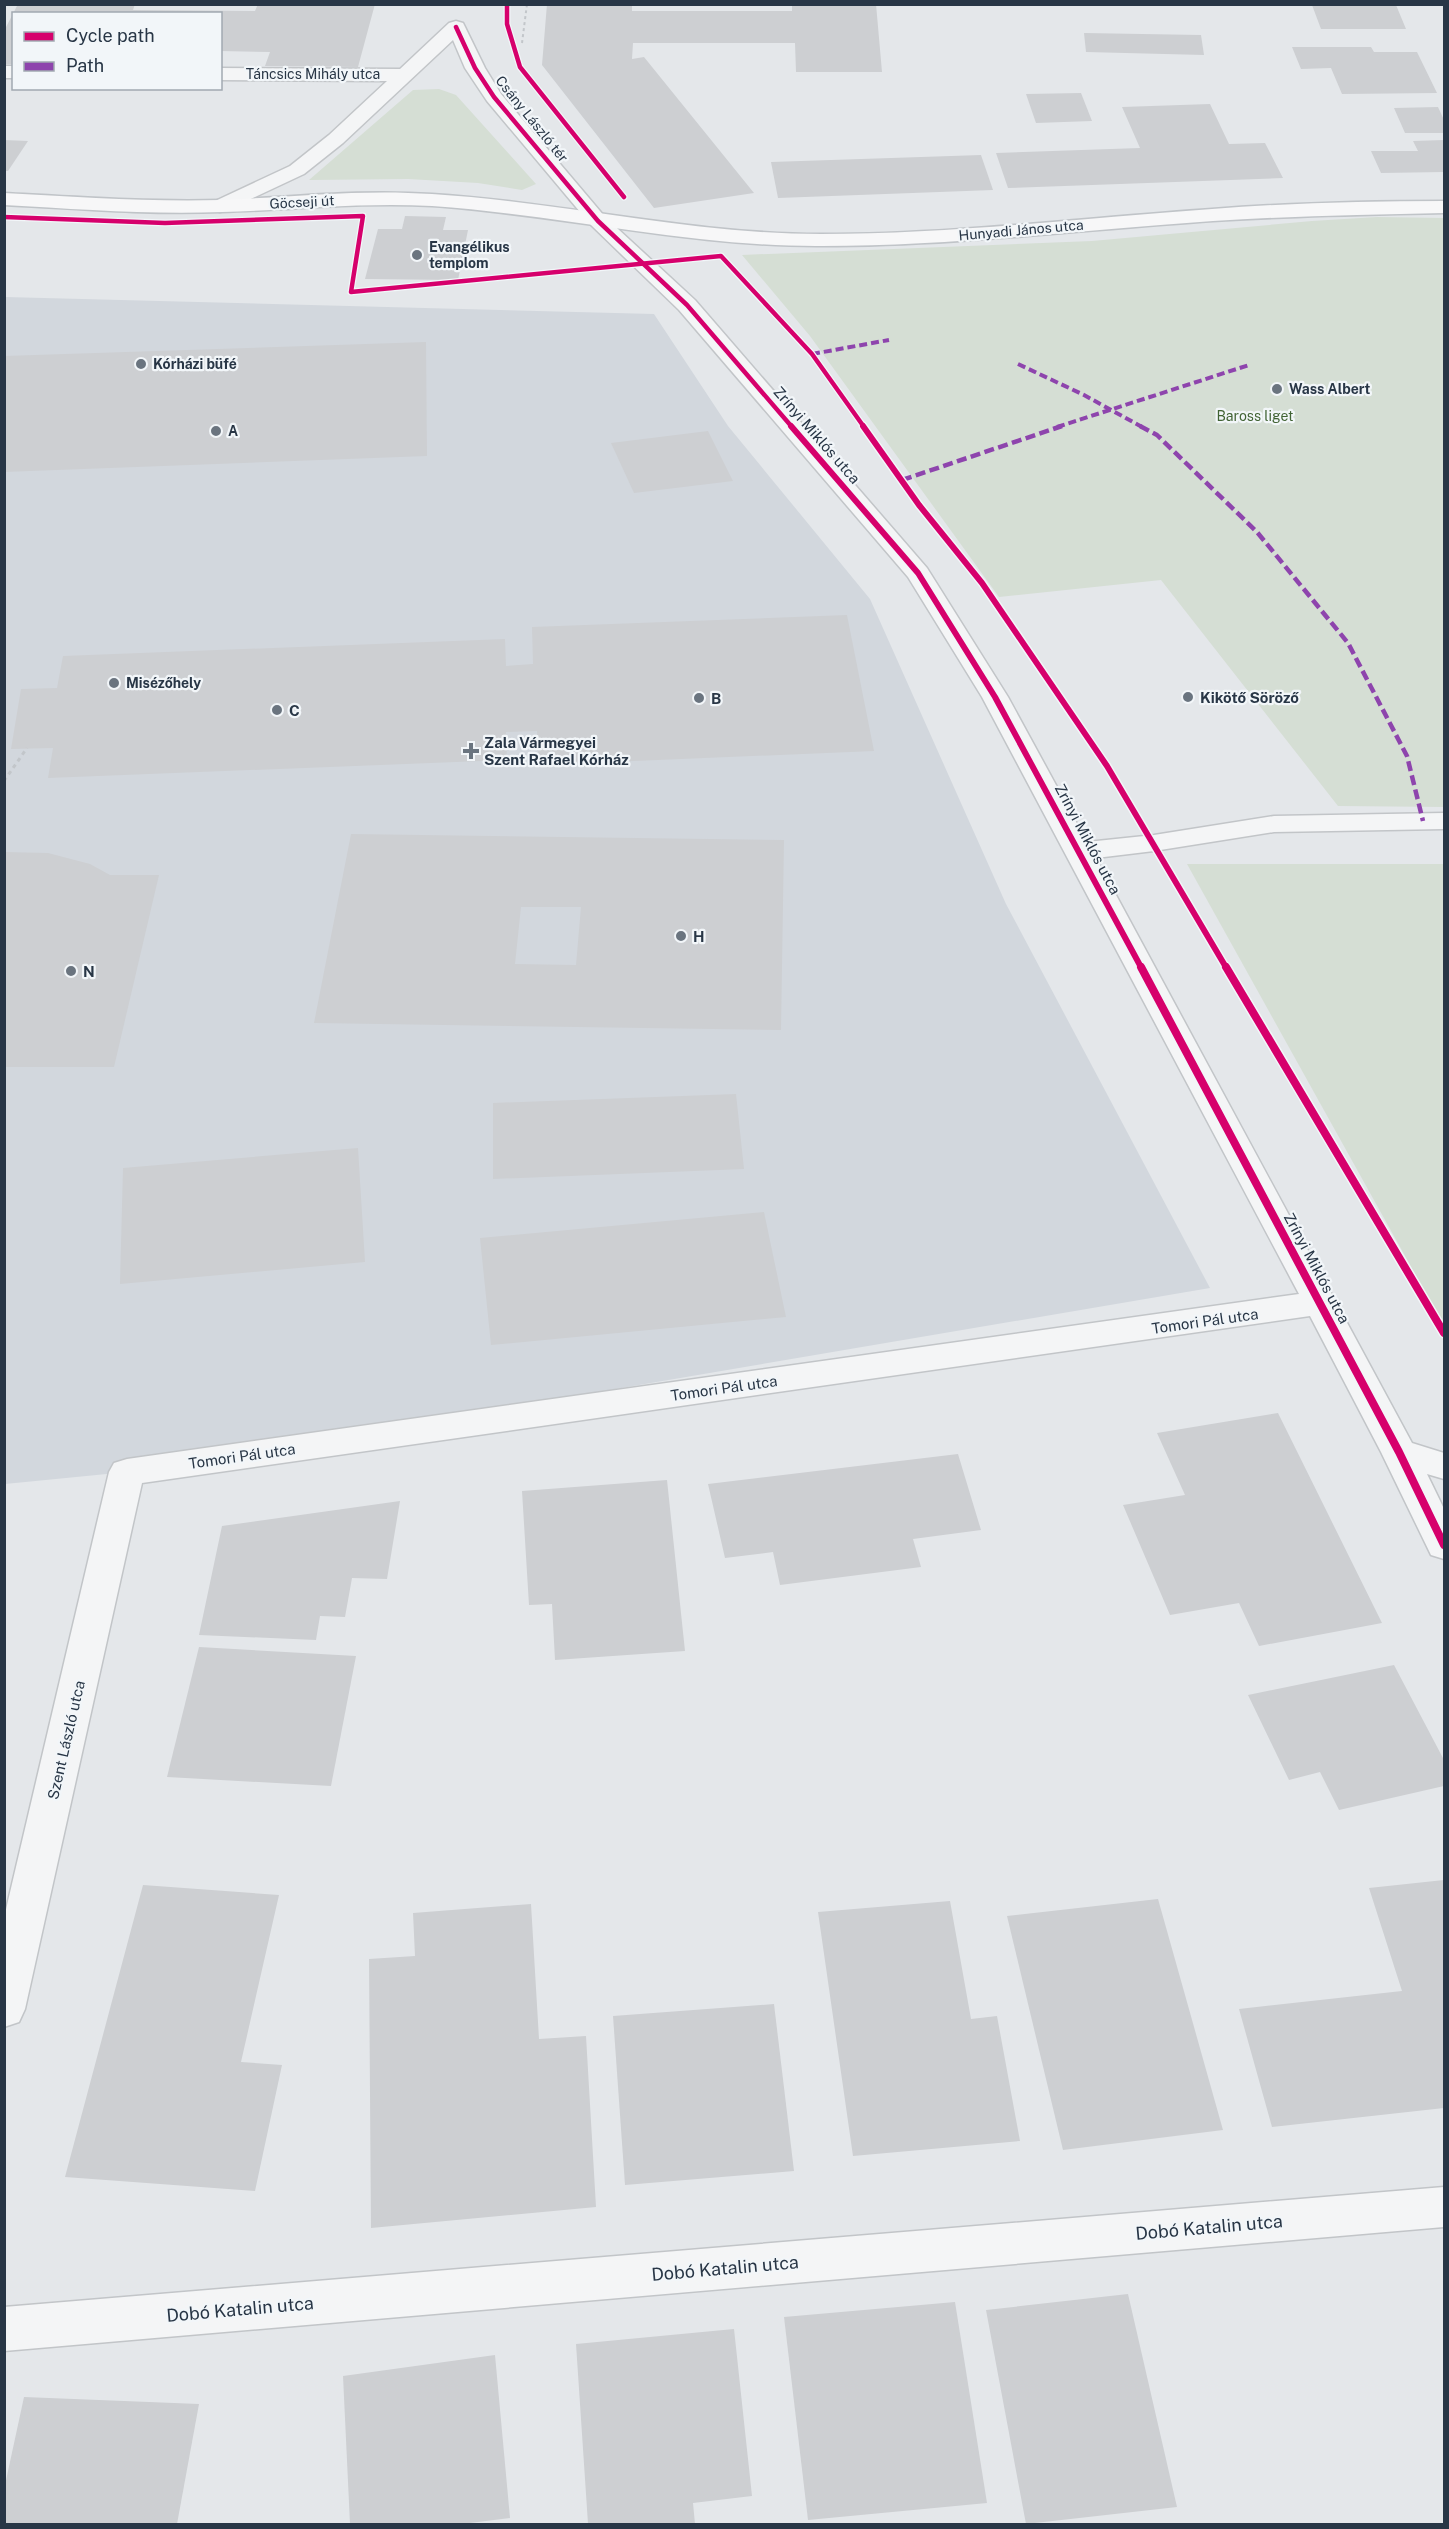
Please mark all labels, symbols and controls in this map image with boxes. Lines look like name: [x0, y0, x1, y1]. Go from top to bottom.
legend: [12, 12, 222, 90]
text: Cycle path: [66, 25, 155, 46]
text: Path: [66, 55, 104, 76]
street label: Táncsics Mihály utca: [246, 66, 380, 82]
street label: Csány László tér: [492, 73, 572, 165]
street label: Göcseji út: [269, 192, 335, 212]
street label: Hunyadi János utca: [958, 217, 1084, 243]
place label: Evangélikus templom: [429, 239, 510, 271]
marker: Evangélikus templom: [410, 248, 424, 262]
place label: Kórházi büfé: [153, 356, 237, 372]
marker: Kórházi büfé: [134, 357, 148, 371]
place label: Wass Albert: [1289, 381, 1370, 397]
marker: Wass Albert: [1270, 382, 1284, 396]
street label: Zrínyi Miklós utca: [770, 383, 864, 487]
park label: Baross liget: [1216, 408, 1294, 424]
place label: A: [228, 423, 238, 439]
marker: A: [209, 424, 223, 438]
place label: Misézőhely: [126, 675, 201, 691]
marker: Misézőhely: [107, 676, 121, 690]
place label: Kikötő Söröző: [1200, 689, 1299, 706]
place label: B: [711, 690, 721, 707]
marker: Kikötő Söröző: [1181, 690, 1195, 704]
marker: B: [692, 691, 706, 705]
place label: C: [289, 702, 300, 719]
marker: C: [270, 703, 284, 717]
place label: Zala Vármegyei Szent Rafael Kórház: [484, 734, 629, 768]
marker: Zala Vármegyei Szent Rafael Kórház: [462, 742, 480, 760]
street label: Zrínyi Miklós utca: [1052, 781, 1124, 897]
place label: H: [693, 928, 705, 945]
marker: H: [674, 929, 688, 943]
place label: N: [83, 963, 95, 980]
marker: N: [64, 964, 78, 978]
street label: Zrínyi Miklós utca: [1281, 1210, 1353, 1326]
street label: Tomori Pál utca: [1151, 1305, 1259, 1337]
street label: Tomori Pál utca: [670, 1372, 778, 1404]
street label: Tomori Pál utca: [188, 1440, 296, 1472]
street label: Szent László utca: [44, 1679, 88, 1801]
street label: Dobó Katalin utca: [1134, 2210, 1284, 2244]
street label: Dobó Katalin utca: [650, 2251, 800, 2285]
street label: Dobó Katalin utca: [165, 2292, 315, 2326]

